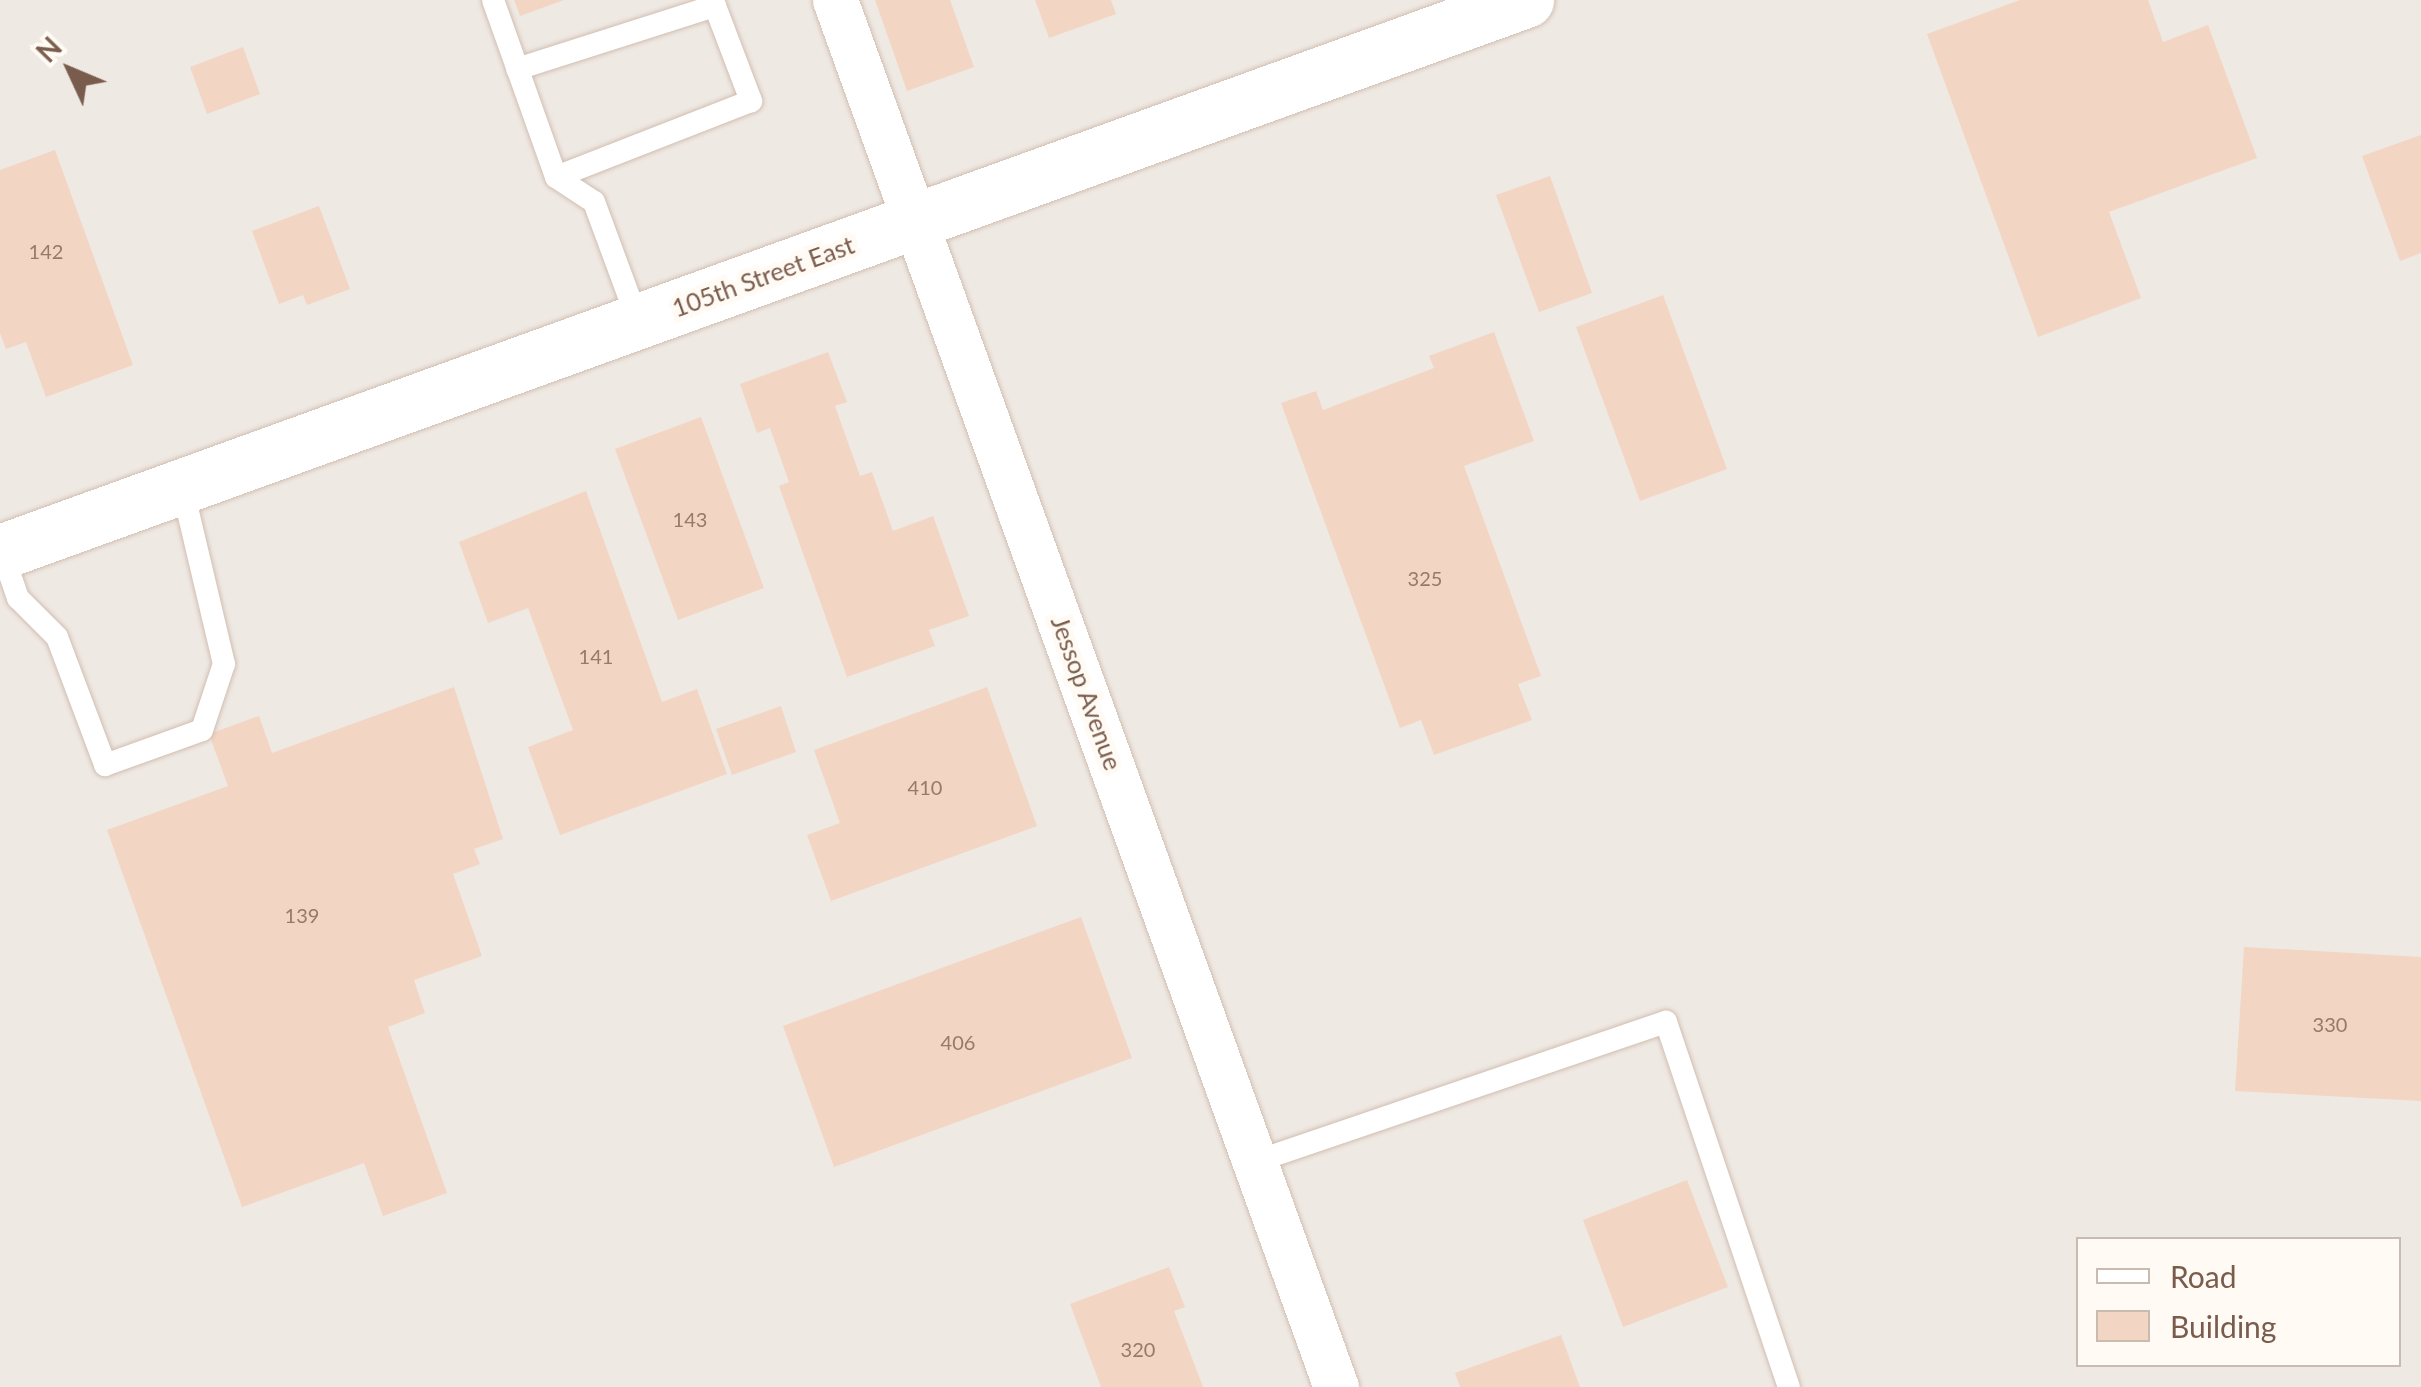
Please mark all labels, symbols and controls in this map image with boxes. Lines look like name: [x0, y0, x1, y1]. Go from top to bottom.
north arrow: [20, 20, 120, 120]
text: N: [29, 30, 68, 69]
street label: 105th Street East: [668, 229, 858, 323]
house number: 142: [29, 239, 63, 263]
house number: 143: [673, 507, 707, 531]
house number: 325: [1408, 566, 1442, 590]
street label: Jessop Avenue: [1045, 612, 1129, 774]
house number: 141: [579, 644, 613, 668]
house number: 410: [908, 775, 942, 799]
house number: 139: [285, 903, 319, 927]
house number: 330: [2313, 1012, 2347, 1036]
house number: 406: [941, 1030, 975, 1054]
legend: [2076, 1237, 2401, 1367]
text: Road: [2170, 1258, 2237, 1294]
text: Building: [2170, 1308, 2276, 1344]
house number: 320: [1121, 1337, 1155, 1361]

